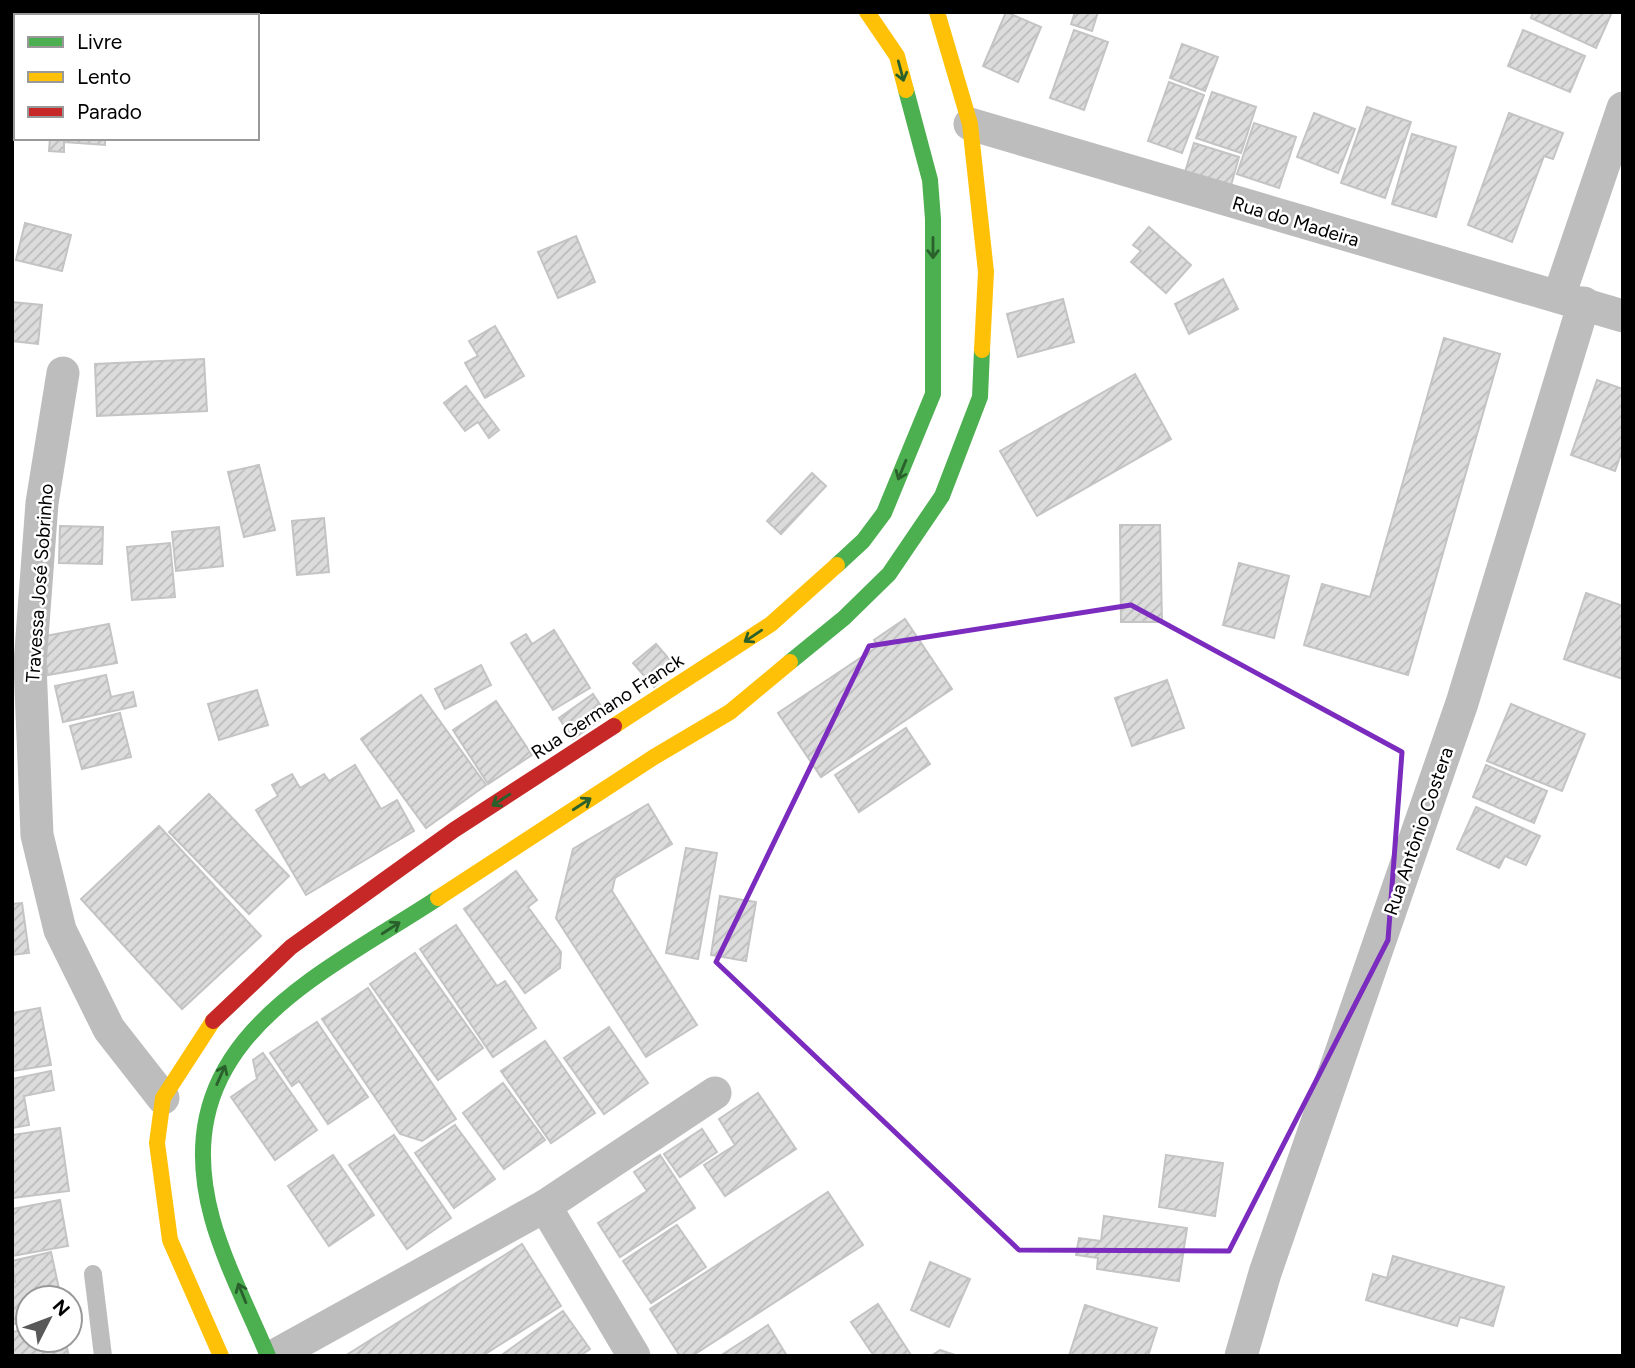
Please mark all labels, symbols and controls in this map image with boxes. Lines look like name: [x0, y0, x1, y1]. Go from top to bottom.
legend: [14, 14, 259, 140]
text: Livre: [77, 29, 122, 54]
one-way arrow: [895, 59, 908, 82]
text: Lento: [77, 64, 131, 89]
text: Parado: [77, 99, 142, 124]
street label: Rua do Madeira: [1230, 191, 1362, 252]
one-way arrow: [926, 237, 940, 260]
one-way arrow: [895, 458, 908, 480]
street label: Travessa José Sobrinho: [21, 483, 58, 683]
one-way arrow: [744, 629, 763, 643]
street label: Rua Germano Franck: [527, 648, 688, 764]
street label: Rua Antônio Costera: [1379, 744, 1458, 918]
one-way arrow: [491, 793, 511, 807]
one-way arrow: [572, 797, 591, 811]
one-way arrow: [381, 921, 401, 935]
one-way arrow: [215, 1064, 228, 1086]
one-way arrow: [235, 1282, 248, 1304]
north arrow: [14, 1284, 84, 1354]
text: N: [48, 1295, 75, 1321]

